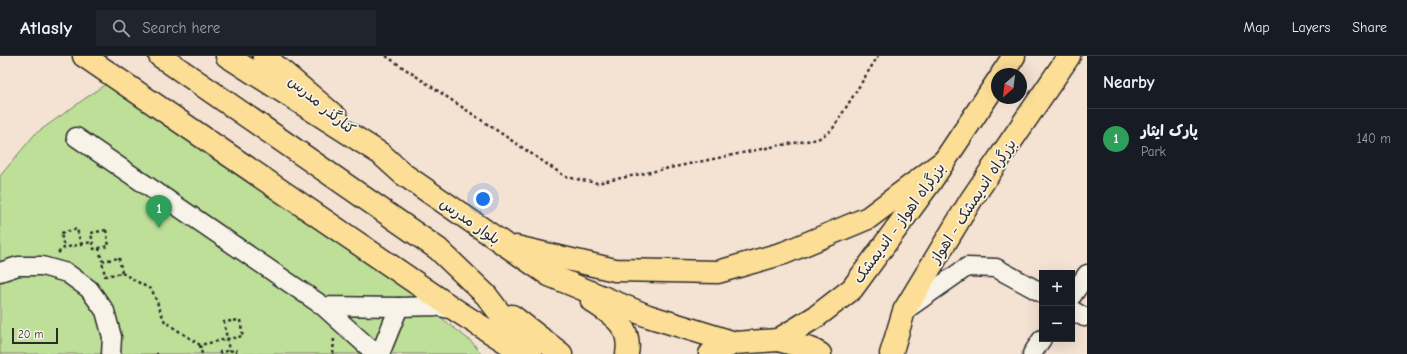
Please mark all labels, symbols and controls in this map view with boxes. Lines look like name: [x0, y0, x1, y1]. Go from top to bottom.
search box: [96, 10, 376, 46]
text: Atlasly: [20, 17, 72, 39]
icon: search: [110, 17, 132, 39]
text: Search here: [142, 19, 220, 37]
text: Map: [1243, 19, 1270, 36]
text: Layers: [1292, 19, 1330, 36]
text: Share: [1352, 19, 1387, 36]
north arrow: [991, 68, 1027, 104]
street label: کنارگذر مدرس: [285, 72, 359, 138]
text: Nearby: [1103, 73, 1154, 92]
text: پارک ایثار: [1141, 122, 1198, 140]
text: 1: [1113, 131, 1119, 146]
text: 140 m: [1357, 131, 1391, 146]
street label: بزرگراه اندیمشک - اهواز: [926, 136, 1020, 267]
text: Park: [1141, 144, 1166, 159]
street label: بزرگراه اهواز - اندیمشک: [849, 159, 949, 287]
your location: [473, 189, 493, 209]
street label: بلوار مدرس: [436, 194, 504, 248]
pin: 1: [146, 195, 172, 228]
map controls: [1039, 270, 1075, 342]
button: +: [1039, 270, 1075, 306]
button: −: [1039, 306, 1075, 342]
scale bar: [12, 326, 58, 345]
text: 20 m: [18, 328, 43, 341]

